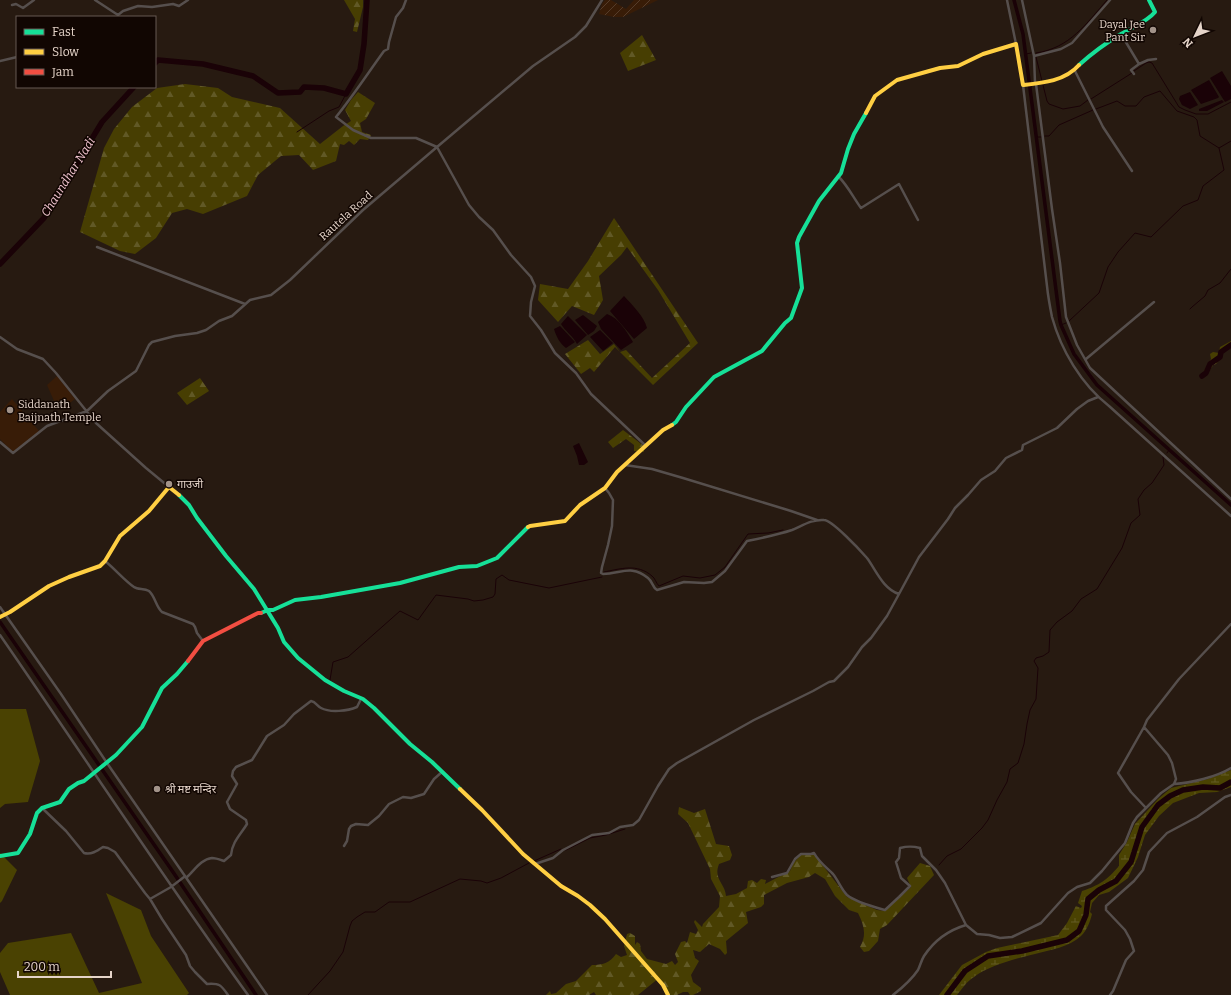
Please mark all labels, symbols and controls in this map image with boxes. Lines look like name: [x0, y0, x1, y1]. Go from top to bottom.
legend: [16, 16, 156, 88]
north arrow: [1175, 16, 1215, 56]
place label: Dayal Jee Pant Sir: [1099, 18, 1145, 44]
text: Fast: [52, 25, 76, 39]
marker: Dayal Jee Pant Sir: [1148, 25, 1158, 35]
text: N: [1180, 35, 1196, 50]
text: Slow: [52, 45, 79, 59]
text: Jam: [51, 65, 74, 79]
water label: Chaundhar Nadi: [38, 134, 98, 219]
street label: Rautela Road: [317, 188, 376, 243]
place label: Siddanath Baijnath Temple: [18, 398, 101, 424]
marker: Siddanath Baijnath Temple: [5, 405, 15, 415]
place label: गाउजी: [177, 478, 203, 491]
marker: गाउजी: [164, 479, 174, 489]
place label: श्री मष्ट मन्दिर: [165, 783, 217, 796]
marker: श्री मष्ट मन्दिर: [152, 784, 162, 794]
scale bar: [18, 953, 111, 979]
text: 200 m: [24, 960, 60, 974]

